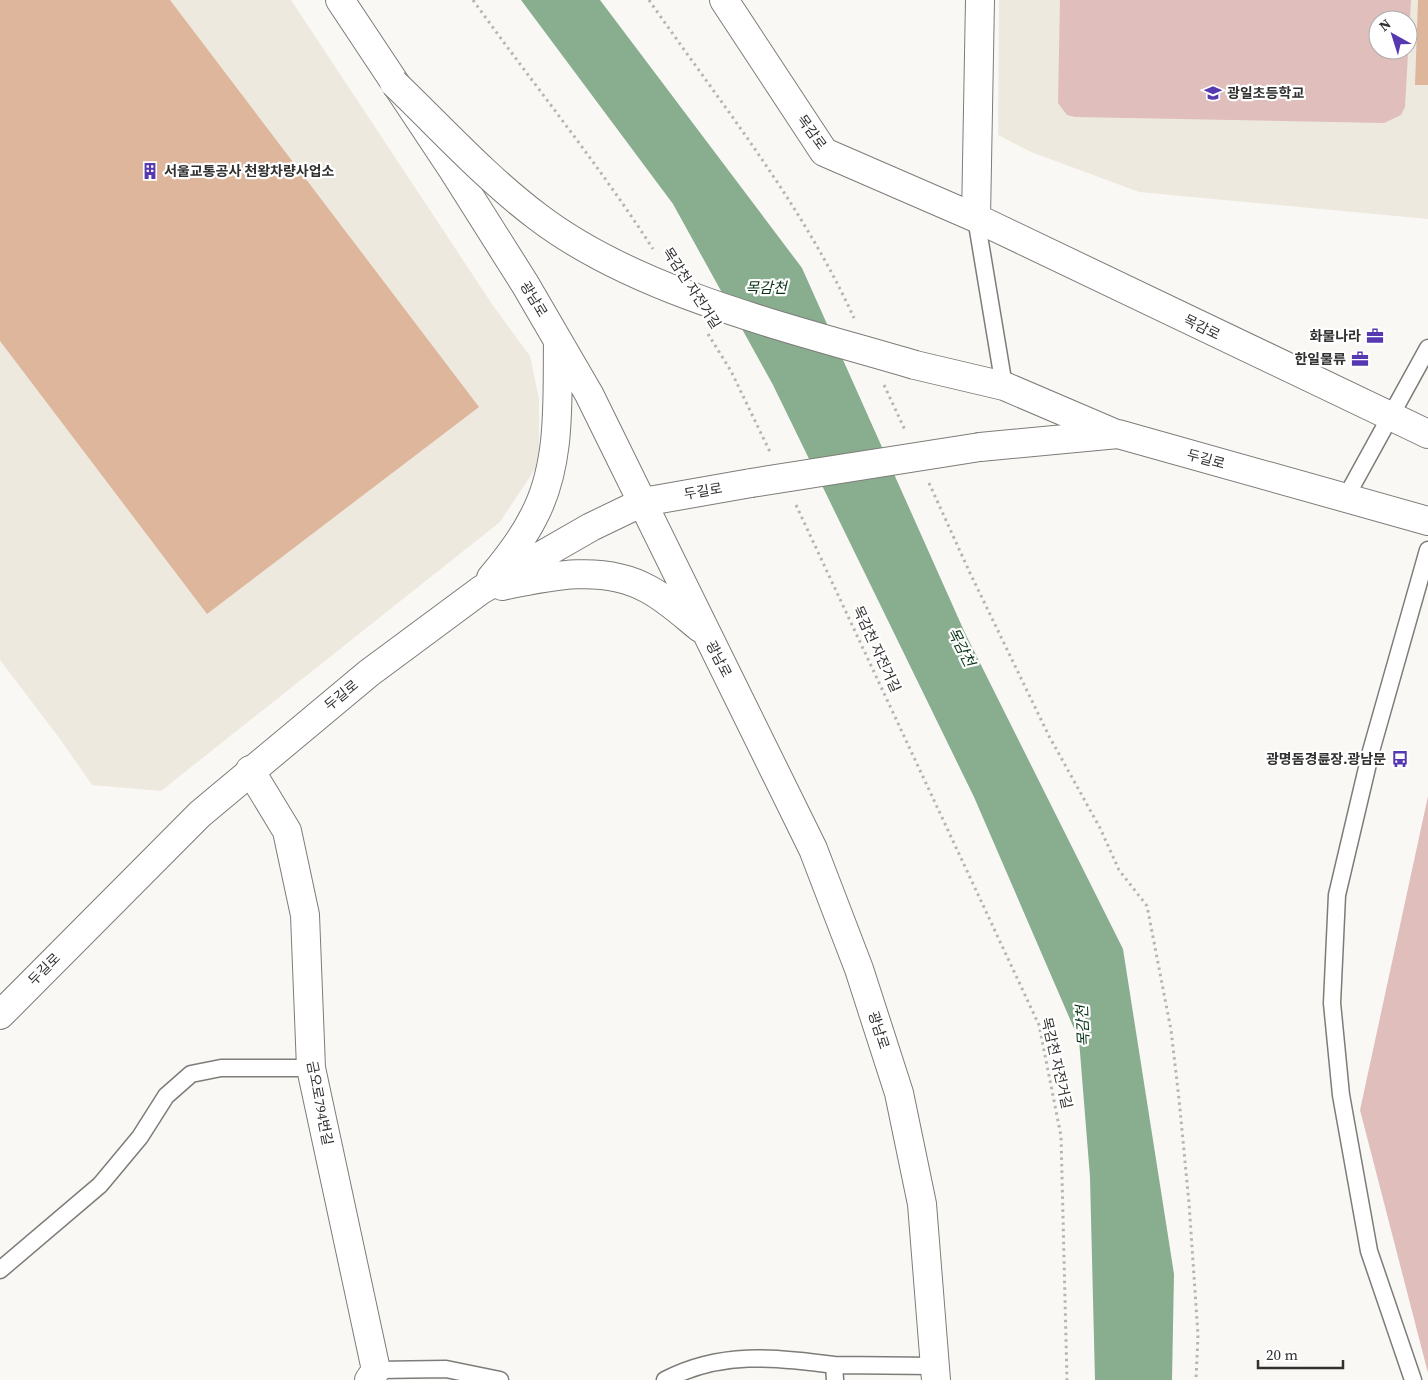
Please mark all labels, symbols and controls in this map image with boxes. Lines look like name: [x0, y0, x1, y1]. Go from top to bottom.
north arrow: [1368, 10, 1418, 60]
text: N: [1375, 14, 1395, 36]
school or university icon: 광일초등학교: [1203, 83, 1223, 103]
place label: 광일초등학교: [1227, 83, 1304, 103]
street label: 목감로: [793, 110, 832, 154]
building icon: 서울교통공사 천왕차량사업소: [140, 161, 160, 181]
place label: 서울교통공사 천왕차량사업소: [164, 161, 335, 181]
street label: 목감천 자전거길: [658, 243, 726, 333]
street label: 광남로: [515, 277, 553, 321]
water label: 목감천: [745, 277, 789, 298]
street label: 목감로: [1180, 310, 1224, 345]
place label: 화물나라: [1309, 326, 1361, 346]
office icon: 화물나라: [1365, 326, 1385, 346]
place label: 한일물류: [1294, 349, 1346, 369]
office icon: 한일물류: [1350, 349, 1370, 369]
street label: 두길로: [1185, 444, 1227, 474]
street label: 두길로: [682, 478, 724, 504]
street label: 목감천 자전거길: [848, 602, 906, 696]
water label: 목감천: [943, 624, 981, 672]
street label: 광남로: [701, 637, 737, 681]
street label: 두길로: [320, 675, 362, 715]
place label: 광명돔경륜장.광남문: [1266, 749, 1386, 769]
bus stop icon: 광명돔경륜장.광남문: [1390, 749, 1410, 769]
street label: 두길로: [23, 948, 65, 990]
water label: 목감천: [1071, 1003, 1094, 1047]
street label: 광남로: [864, 1009, 895, 1052]
street label: 목감천 자전거길: [1037, 1015, 1077, 1111]
street label: 금오로794번길: [302, 1059, 338, 1147]
scale bar: [1258, 1338, 1343, 1370]
text: 20 m: [1266, 1344, 1298, 1365]

